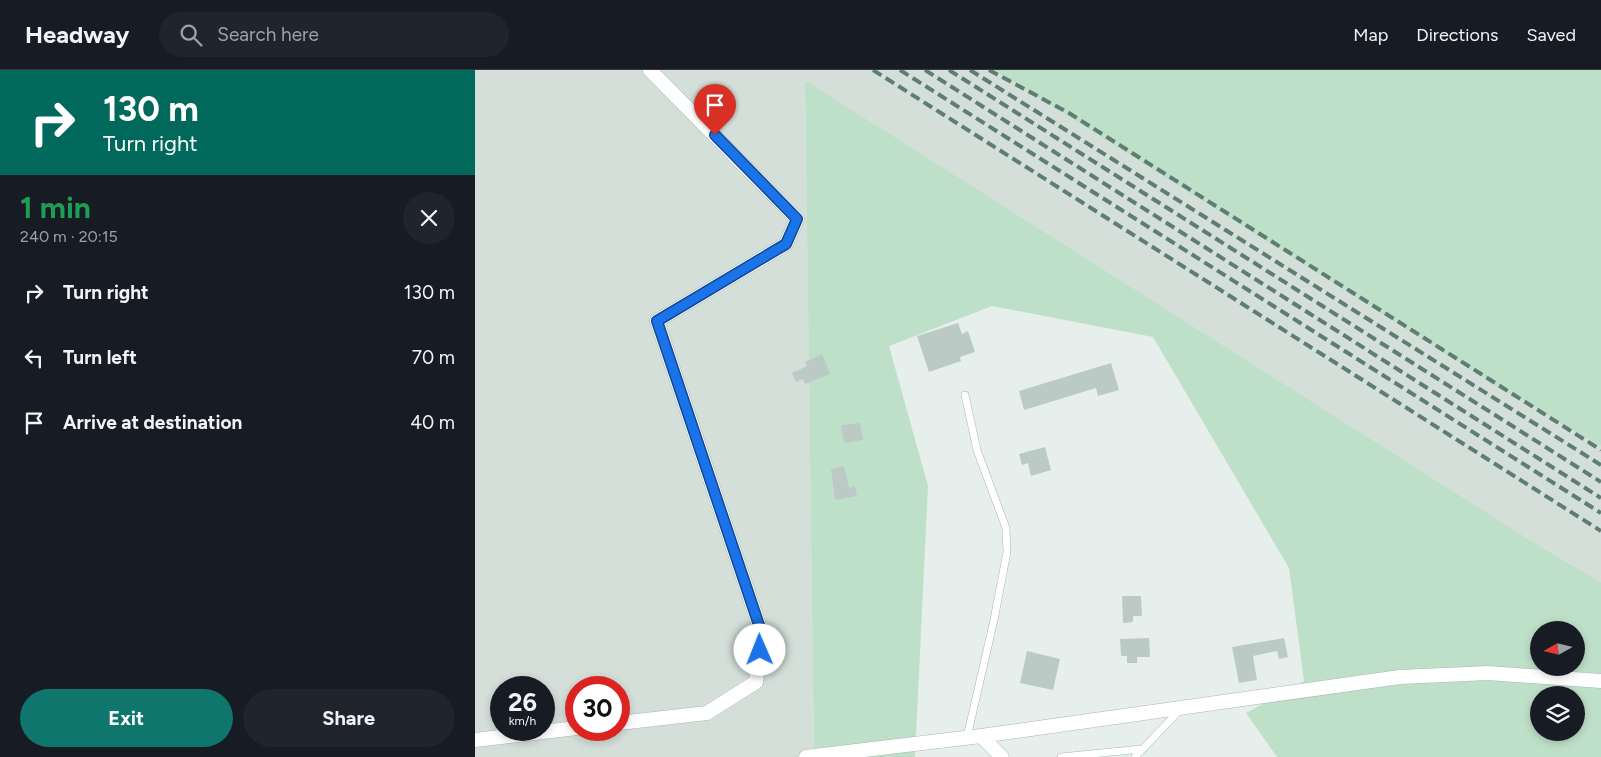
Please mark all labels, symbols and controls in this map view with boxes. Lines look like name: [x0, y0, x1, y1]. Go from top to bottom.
search box: [159, 12, 509, 57]
text: Headway: [25, 20, 129, 49]
icon: search: [177, 21, 205, 49]
text: Search here: [217, 23, 319, 46]
text: Map: [1353, 24, 1388, 46]
text: Directions: [1416, 24, 1498, 46]
text: Saved: [1526, 24, 1576, 46]
pin: [694, 84, 736, 135]
text: 130 m: [103, 88, 199, 130]
icon: right: [20, 90, 85, 155]
icon: arrive: [701, 91, 729, 119]
text: Turn right: [103, 130, 198, 157]
text: 1 min: [20, 189, 91, 226]
button: close: [403, 192, 455, 244]
text: 240 m · 20:15: [20, 227, 118, 246]
icon: right: [20, 279, 48, 307]
text: Turn right: [63, 281, 149, 304]
text: 130 m: [404, 281, 455, 304]
icon: left: [20, 344, 48, 372]
text: Turn left: [63, 346, 137, 369]
text: 70 m: [412, 346, 455, 369]
icon: arrive: [20, 409, 48, 437]
text: Arrive at destination: [63, 411, 242, 434]
text: 40 m: [410, 411, 455, 434]
north arrow: [1530, 621, 1585, 676]
map controls: [1530, 621, 1585, 741]
position arrow: [733, 623, 785, 675]
speed limit sign: 30: [565, 676, 630, 741]
button: layers: [1530, 686, 1585, 741]
text: 26: [508, 687, 537, 717]
button: Exit: [20, 689, 233, 747]
button: Share: [243, 689, 455, 747]
text: km/h: [509, 714, 536, 728]

